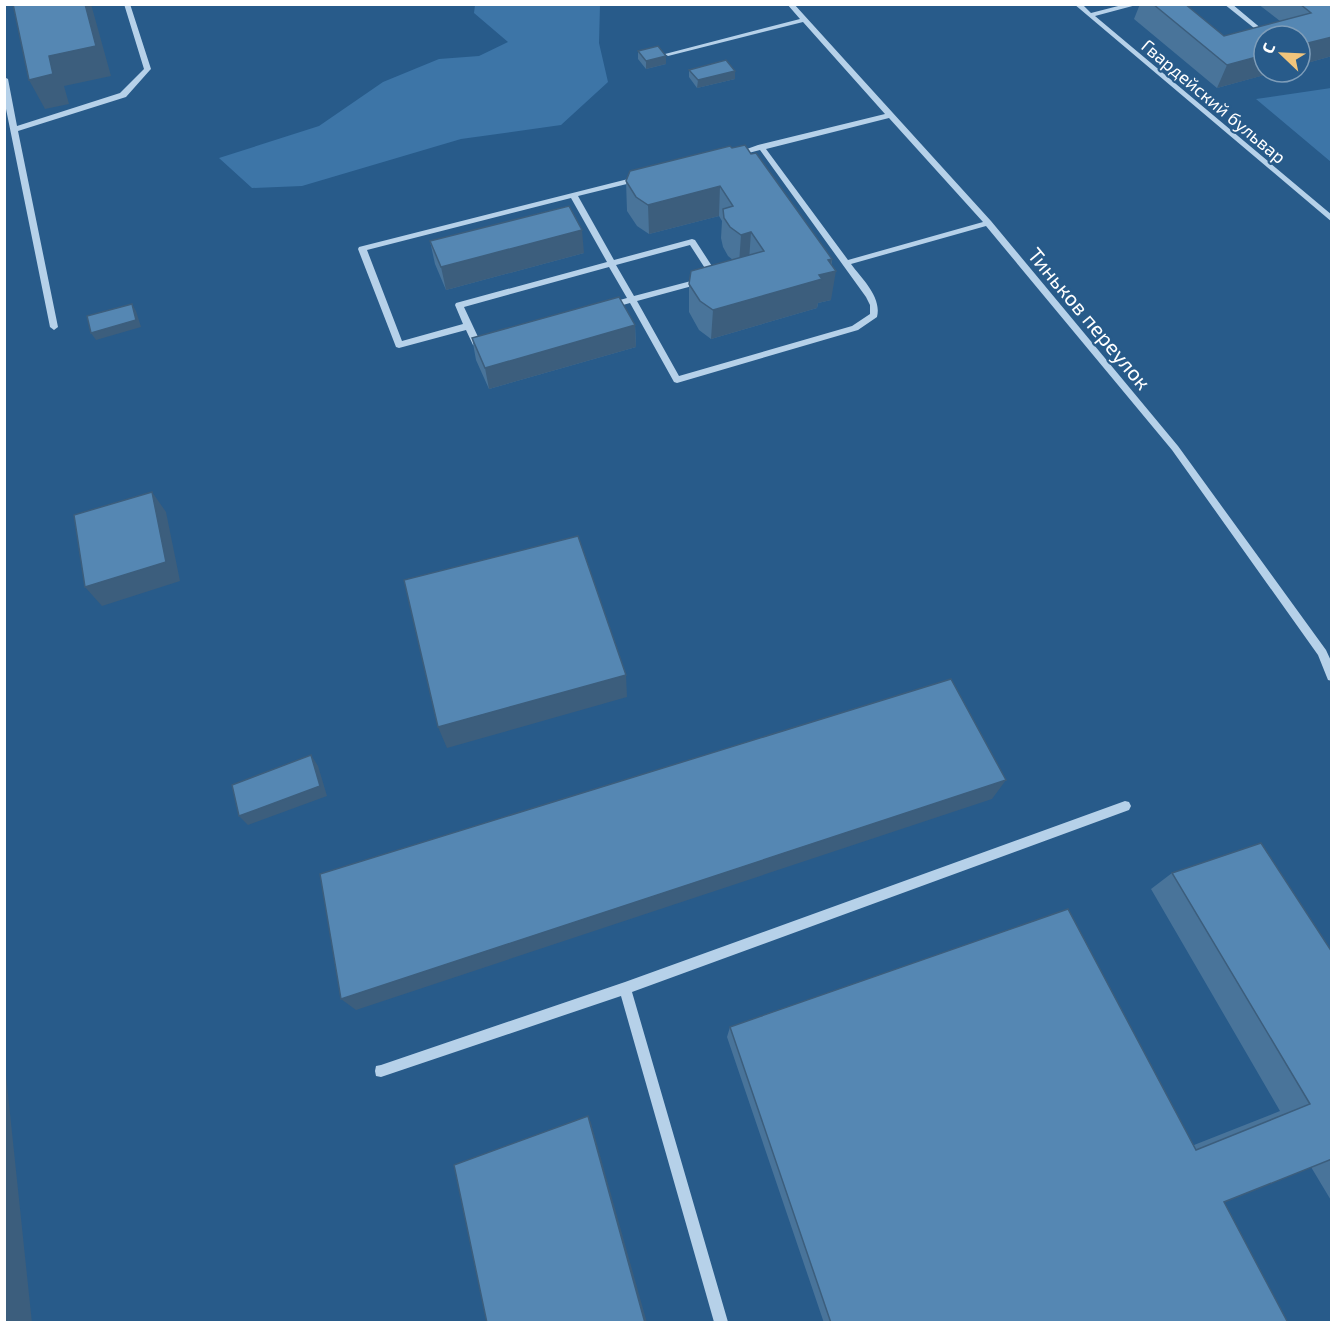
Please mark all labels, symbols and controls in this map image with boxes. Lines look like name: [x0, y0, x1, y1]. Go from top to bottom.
north arrow: [1252, 24, 1312, 84]
street label: Гвардейский бульвар: [1137, 34, 1291, 168]
text: С: [1257, 40, 1278, 56]
street label: Тиньков переулок: [1023, 242, 1157, 395]

